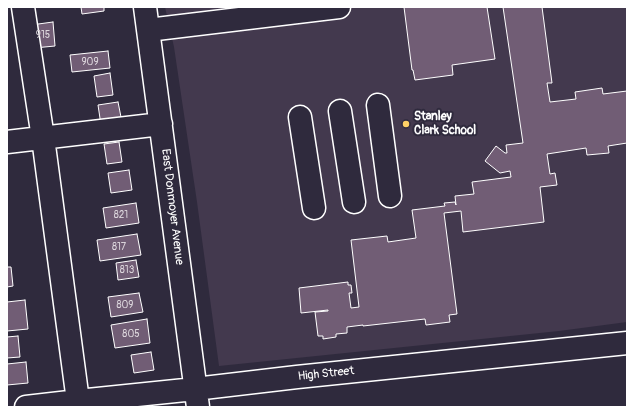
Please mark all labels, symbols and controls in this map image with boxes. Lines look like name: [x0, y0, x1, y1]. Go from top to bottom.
house number: 915: [36, 29, 50, 41]
house number: 909: [81, 56, 99, 68]
place label: Stanley Clark School: [414, 110, 476, 138]
marker: Stanley Clark School: [401, 119, 411, 129]
street label: East Donmoyer Avenue: [158, 148, 186, 266]
house number: 821: [114, 209, 128, 221]
house number: 817: [112, 241, 126, 253]
house number: 813: [120, 264, 134, 276]
house number: 809: [116, 299, 134, 311]
house number: 805: [122, 328, 140, 340]
street label: High Street: [297, 364, 355, 384]

